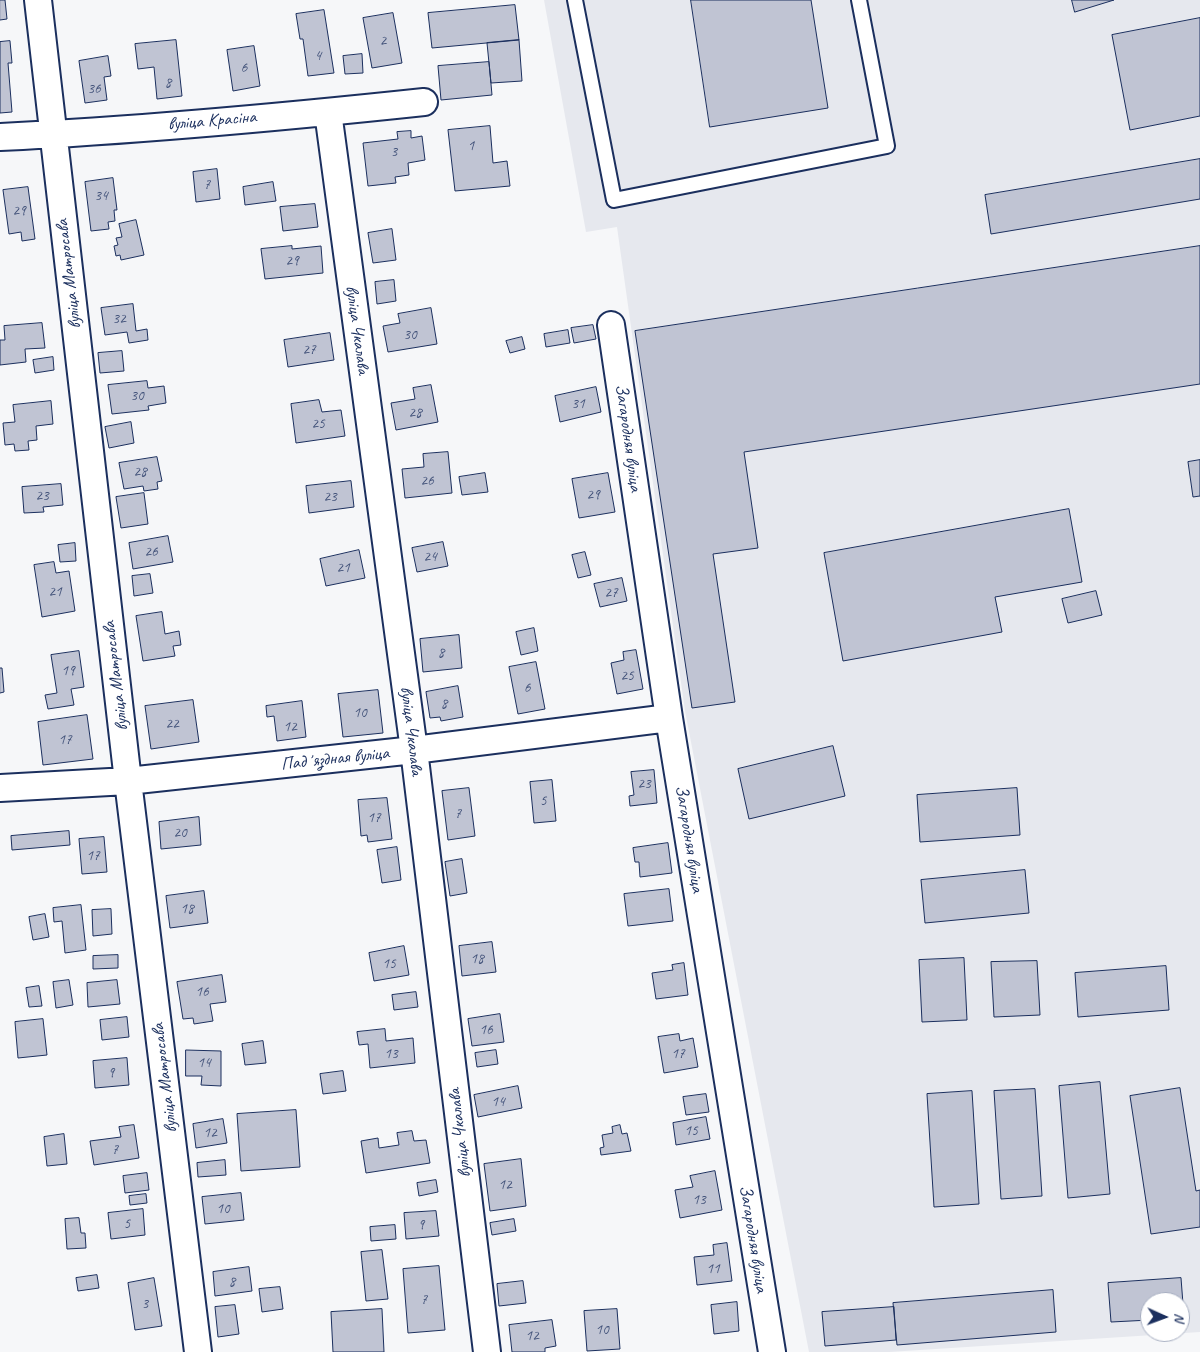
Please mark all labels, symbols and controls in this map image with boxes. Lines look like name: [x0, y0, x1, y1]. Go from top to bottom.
house number: 2: [380, 32, 386, 50]
house number: 4: [315, 47, 321, 65]
house number: 6: [241, 59, 247, 77]
house number: 8: [165, 74, 171, 92]
house number: 36: [87, 80, 101, 98]
street label: вуліца Красіна: [167, 106, 257, 136]
house number: 1: [468, 137, 474, 155]
house number: 3: [391, 143, 397, 161]
house number: 7: [204, 176, 210, 194]
house number: 34: [94, 187, 108, 205]
house number: 29: [12, 202, 26, 220]
street label: вуліца Матросава: [52, 218, 86, 330]
house number: 29: [285, 252, 299, 270]
street label: вуліца Чкалава: [340, 284, 374, 376]
house number: 32: [112, 310, 126, 328]
house number: 30: [403, 326, 417, 344]
house number: 27: [302, 341, 316, 359]
street label: Загародняя вуліца: [610, 383, 646, 493]
house number: 30: [130, 387, 144, 405]
house number: 31: [571, 395, 585, 413]
house number: 28: [408, 404, 422, 422]
house number: 25: [311, 415, 325, 433]
house number: 28: [133, 463, 147, 481]
house number: 26: [420, 472, 434, 490]
house number: 29: [586, 486, 600, 504]
house number: 23: [35, 487, 49, 505]
house number: 23: [323, 488, 337, 506]
house number: 26: [144, 543, 158, 561]
house number: 24: [423, 548, 437, 566]
house number: 21: [336, 559, 350, 577]
house number: 21: [48, 583, 62, 601]
house number: 27: [604, 584, 618, 602]
street label: вуліца Матросава: [99, 620, 133, 732]
house number: 8: [438, 644, 444, 662]
house number: 19: [61, 662, 75, 680]
house number: 25: [620, 667, 634, 685]
house number: 6: [524, 679, 530, 697]
street label: вуліца Чкалава: [395, 685, 427, 777]
house number: 8: [441, 695, 447, 713]
house number: 10: [353, 704, 367, 722]
house number: 22: [165, 715, 179, 733]
house number: 12: [283, 718, 297, 736]
house number: 17: [58, 731, 72, 749]
street label: Падʼяздная вуліца: [280, 743, 390, 775]
house number: 23: [637, 775, 651, 793]
street label: Загародняя вуліца: [670, 784, 708, 894]
house number: 5: [540, 792, 546, 810]
house number: 7: [455, 805, 461, 823]
house number: 17: [367, 809, 381, 827]
house number: 20: [173, 824, 187, 842]
house number: 17: [86, 847, 100, 865]
house number: 18: [180, 900, 194, 918]
house number: 18: [470, 950, 484, 968]
house number: 15: [382, 955, 396, 973]
house number: 16: [195, 983, 209, 1001]
house number: 16: [479, 1021, 493, 1039]
street label: вуліца Матросава: [148, 1022, 182, 1134]
house number: 13: [384, 1045, 398, 1063]
house number: 17: [671, 1045, 685, 1063]
house number: 14: [197, 1054, 211, 1072]
house number: 9: [108, 1064, 114, 1082]
street label: вуліца Чкалава: [444, 1087, 476, 1179]
house number: 14: [491, 1093, 505, 1111]
house number: 15: [684, 1122, 698, 1140]
house number: 12: [203, 1124, 217, 1142]
house number: 7: [112, 1141, 118, 1159]
house number: 12: [498, 1176, 512, 1194]
street label: Загародняя вуліца: [734, 1184, 772, 1294]
house number: 13: [692, 1191, 706, 1209]
house number: 10: [216, 1200, 230, 1218]
house number: 5: [124, 1215, 130, 1233]
house number: 9: [418, 1216, 424, 1234]
house number: 11: [706, 1260, 720, 1278]
house number: 8: [229, 1273, 235, 1291]
house number: 7: [421, 1291, 427, 1309]
north arrow: [1140, 1292, 1190, 1342]
house number: 3: [142, 1295, 148, 1313]
text: N: [1171, 1313, 1188, 1322]
house number: 10: [595, 1321, 609, 1339]
house number: 12: [525, 1327, 539, 1345]

